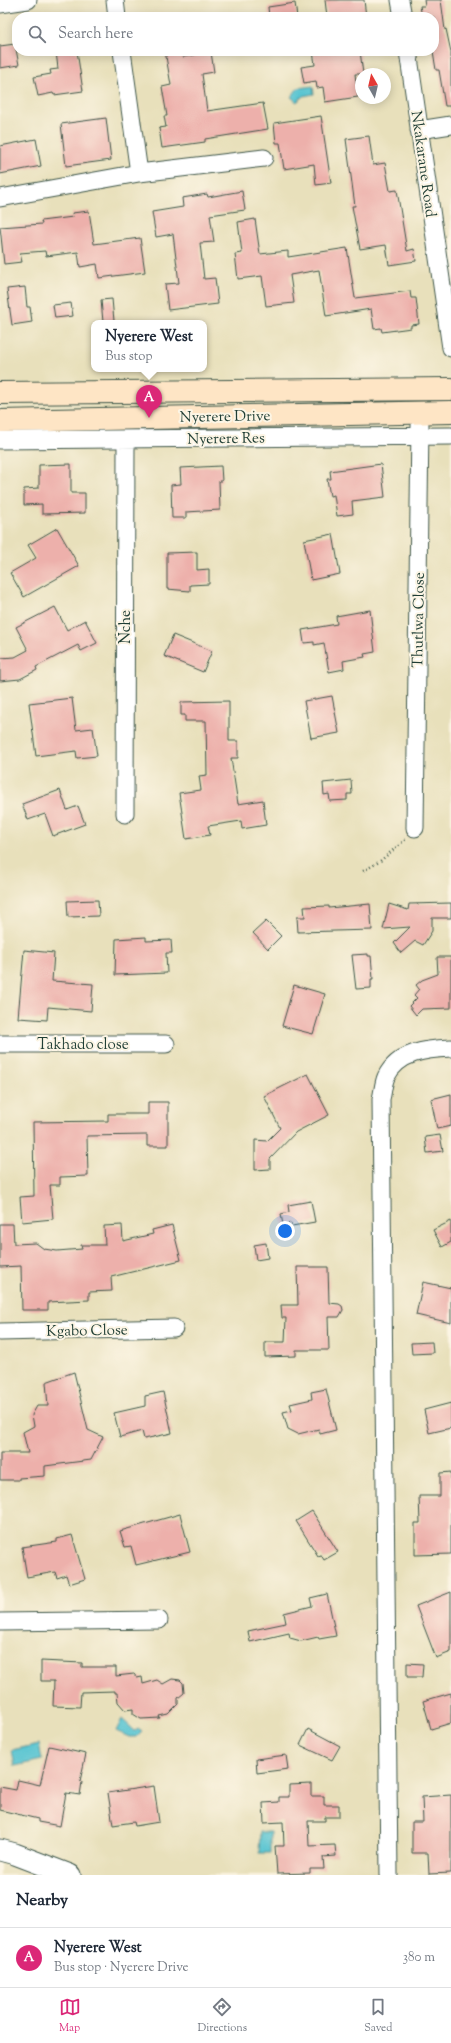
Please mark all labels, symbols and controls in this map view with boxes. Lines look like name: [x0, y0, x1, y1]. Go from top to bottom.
search box: [12, 12, 439, 56]
icon: search: [26, 23, 48, 45]
text: Search here: [58, 24, 133, 45]
north arrow: [355, 68, 391, 104]
street label: Nkakarane Road: [405, 110, 440, 219]
popup: [91, 320, 207, 372]
text: Nyerere West: [105, 327, 193, 348]
text: Bus stop: [105, 348, 152, 366]
pin: A: [136, 385, 162, 418]
street label: Nyerere Drive: [180, 406, 271, 429]
street label: Nyerere Res: [187, 428, 265, 451]
street label: Thutlwa Close: [408, 572, 431, 668]
street label: Nche: [116, 610, 137, 644]
street label: Takhado close: [37, 1035, 129, 1056]
your location: [275, 1221, 295, 1241]
street label: Kgabo Close: [46, 1320, 128, 1343]
text: Nearby: [16, 1889, 68, 1913]
text: Nyerere West: [54, 1938, 142, 1959]
text: A: [24, 1949, 34, 1967]
text: 380 m: [403, 1949, 435, 1967]
text: Bus stop · Nyerere Drive: [54, 1959, 189, 1977]
tab: Map: [59, 1996, 81, 2036]
tab: Directions: [198, 1996, 247, 2036]
tab: Saved: [364, 1996, 392, 2036]

